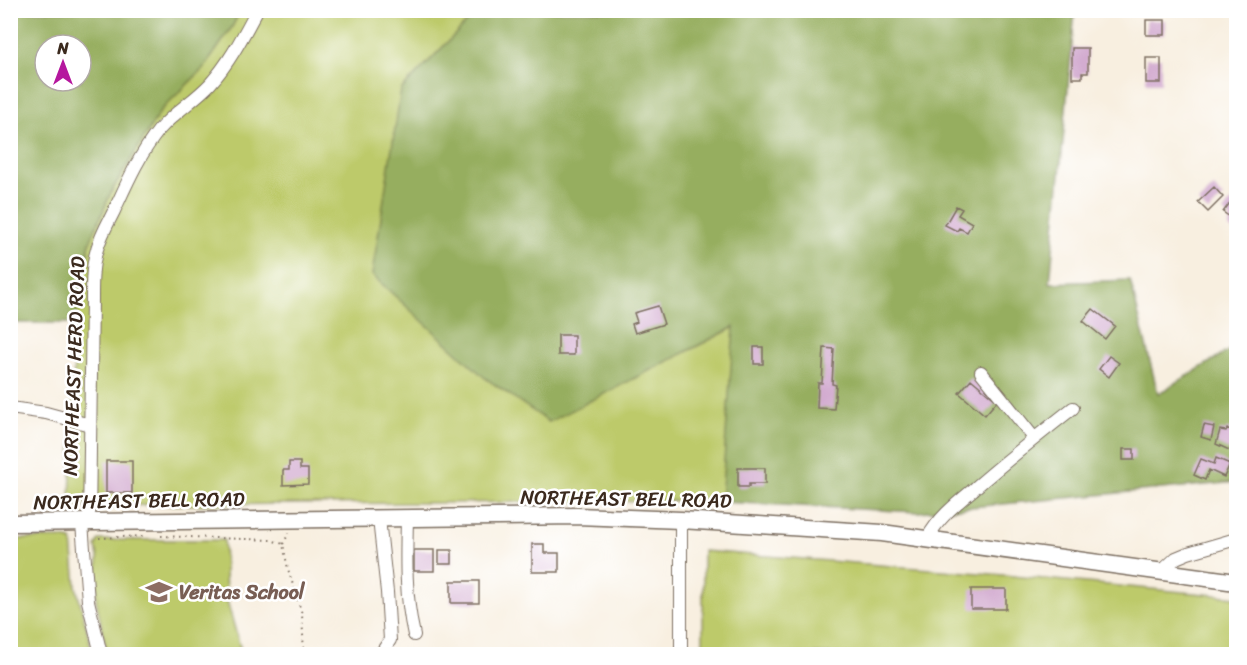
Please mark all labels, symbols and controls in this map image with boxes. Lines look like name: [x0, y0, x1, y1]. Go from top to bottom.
north arrow: [33, 33, 93, 93]
text: N: [56, 34, 69, 63]
street label: NORTHEAST HERD ROAD: [53, 256, 95, 476]
street label: NORTHEAST BELL ROAD: [520, 480, 732, 518]
street label: NORTHEAST BELL ROAD: [33, 482, 245, 520]
place label: Veritas School: [179, 575, 306, 610]
school or university icon: Veritas School: [144, 577, 174, 607]

